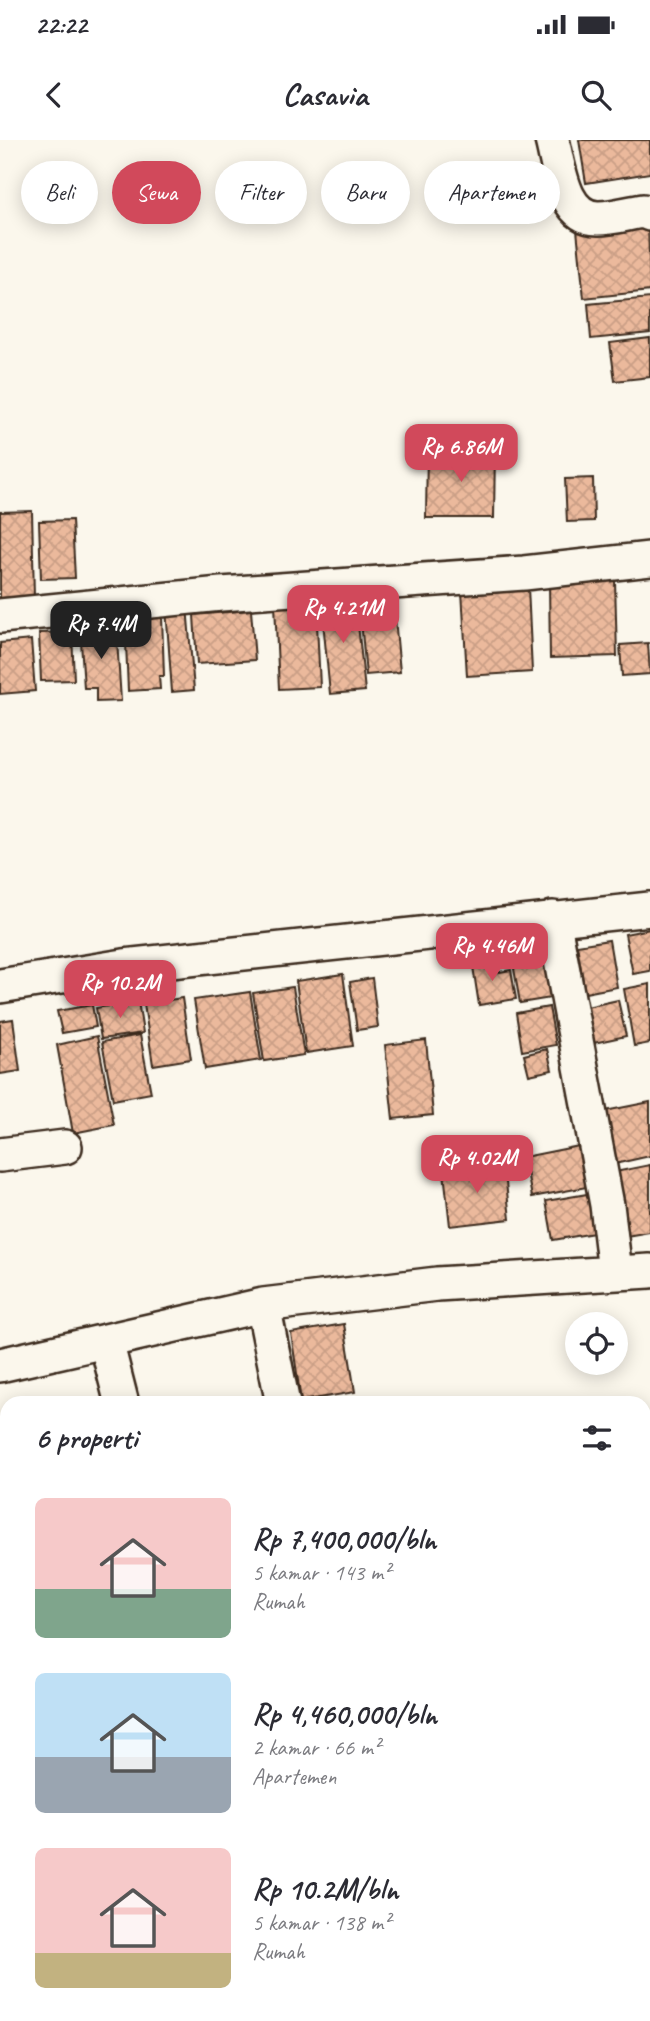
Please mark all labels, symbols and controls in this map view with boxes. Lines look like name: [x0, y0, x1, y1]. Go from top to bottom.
text: 22:22: [35, 8, 87, 41]
text: Casavia: [283, 74, 368, 115]
icon: back: [35, 76, 73, 114]
icon: search: [577, 76, 615, 114]
chip: Beli: [21, 161, 98, 224]
chip: Sewa: [112, 161, 201, 224]
chip: Filter: [215, 161, 307, 224]
chip: Baru: [321, 161, 410, 224]
chip: Apartemen: [424, 161, 560, 224]
pin: Rp 6.86M: [389, 424, 533, 484]
text: Rp 6.86M: [421, 432, 501, 461]
pin: Rp 4.21M: [271, 586, 415, 645]
text: Rp 4.21M: [303, 593, 383, 622]
pin: Rp 7.4M: [36, 602, 166, 661]
text: Rp 7.4M: [66, 609, 136, 638]
pin: Rp 4.46M: [420, 924, 564, 983]
text: Rp 4.46M: [452, 931, 532, 960]
pin: Rp 10.2M: [48, 960, 192, 1020]
text: Rp 10.2M: [80, 968, 160, 997]
pin: Rp 4.02M: [405, 1136, 549, 1195]
text: Rp 4.02M: [437, 1143, 517, 1172]
map controls: [565, 1312, 628, 1375]
button: locate: [565, 1312, 628, 1375]
text: 6 properti: [35, 1419, 137, 1457]
icon: filters: [578, 1419, 616, 1457]
text: Rp 7,400,000/bln: [252, 1520, 436, 1558]
icon: home: [91, 1526, 175, 1610]
text: 5 kamar · 143 m²: [252, 1558, 390, 1587]
text: Rumah: [252, 1587, 305, 1616]
text: Rp 4,460,000/bln: [252, 1695, 437, 1733]
icon: home: [91, 1701, 175, 1785]
text: 2 kamar · 66 m²: [252, 1733, 380, 1762]
text: Apartemen: [252, 1762, 336, 1791]
text: Rp 10.2M/bln: [252, 1870, 398, 1908]
icon: home: [91, 1876, 175, 1960]
text: 5 kamar · 138 m²: [252, 1908, 390, 1937]
text: Rumah: [252, 1937, 305, 1966]

